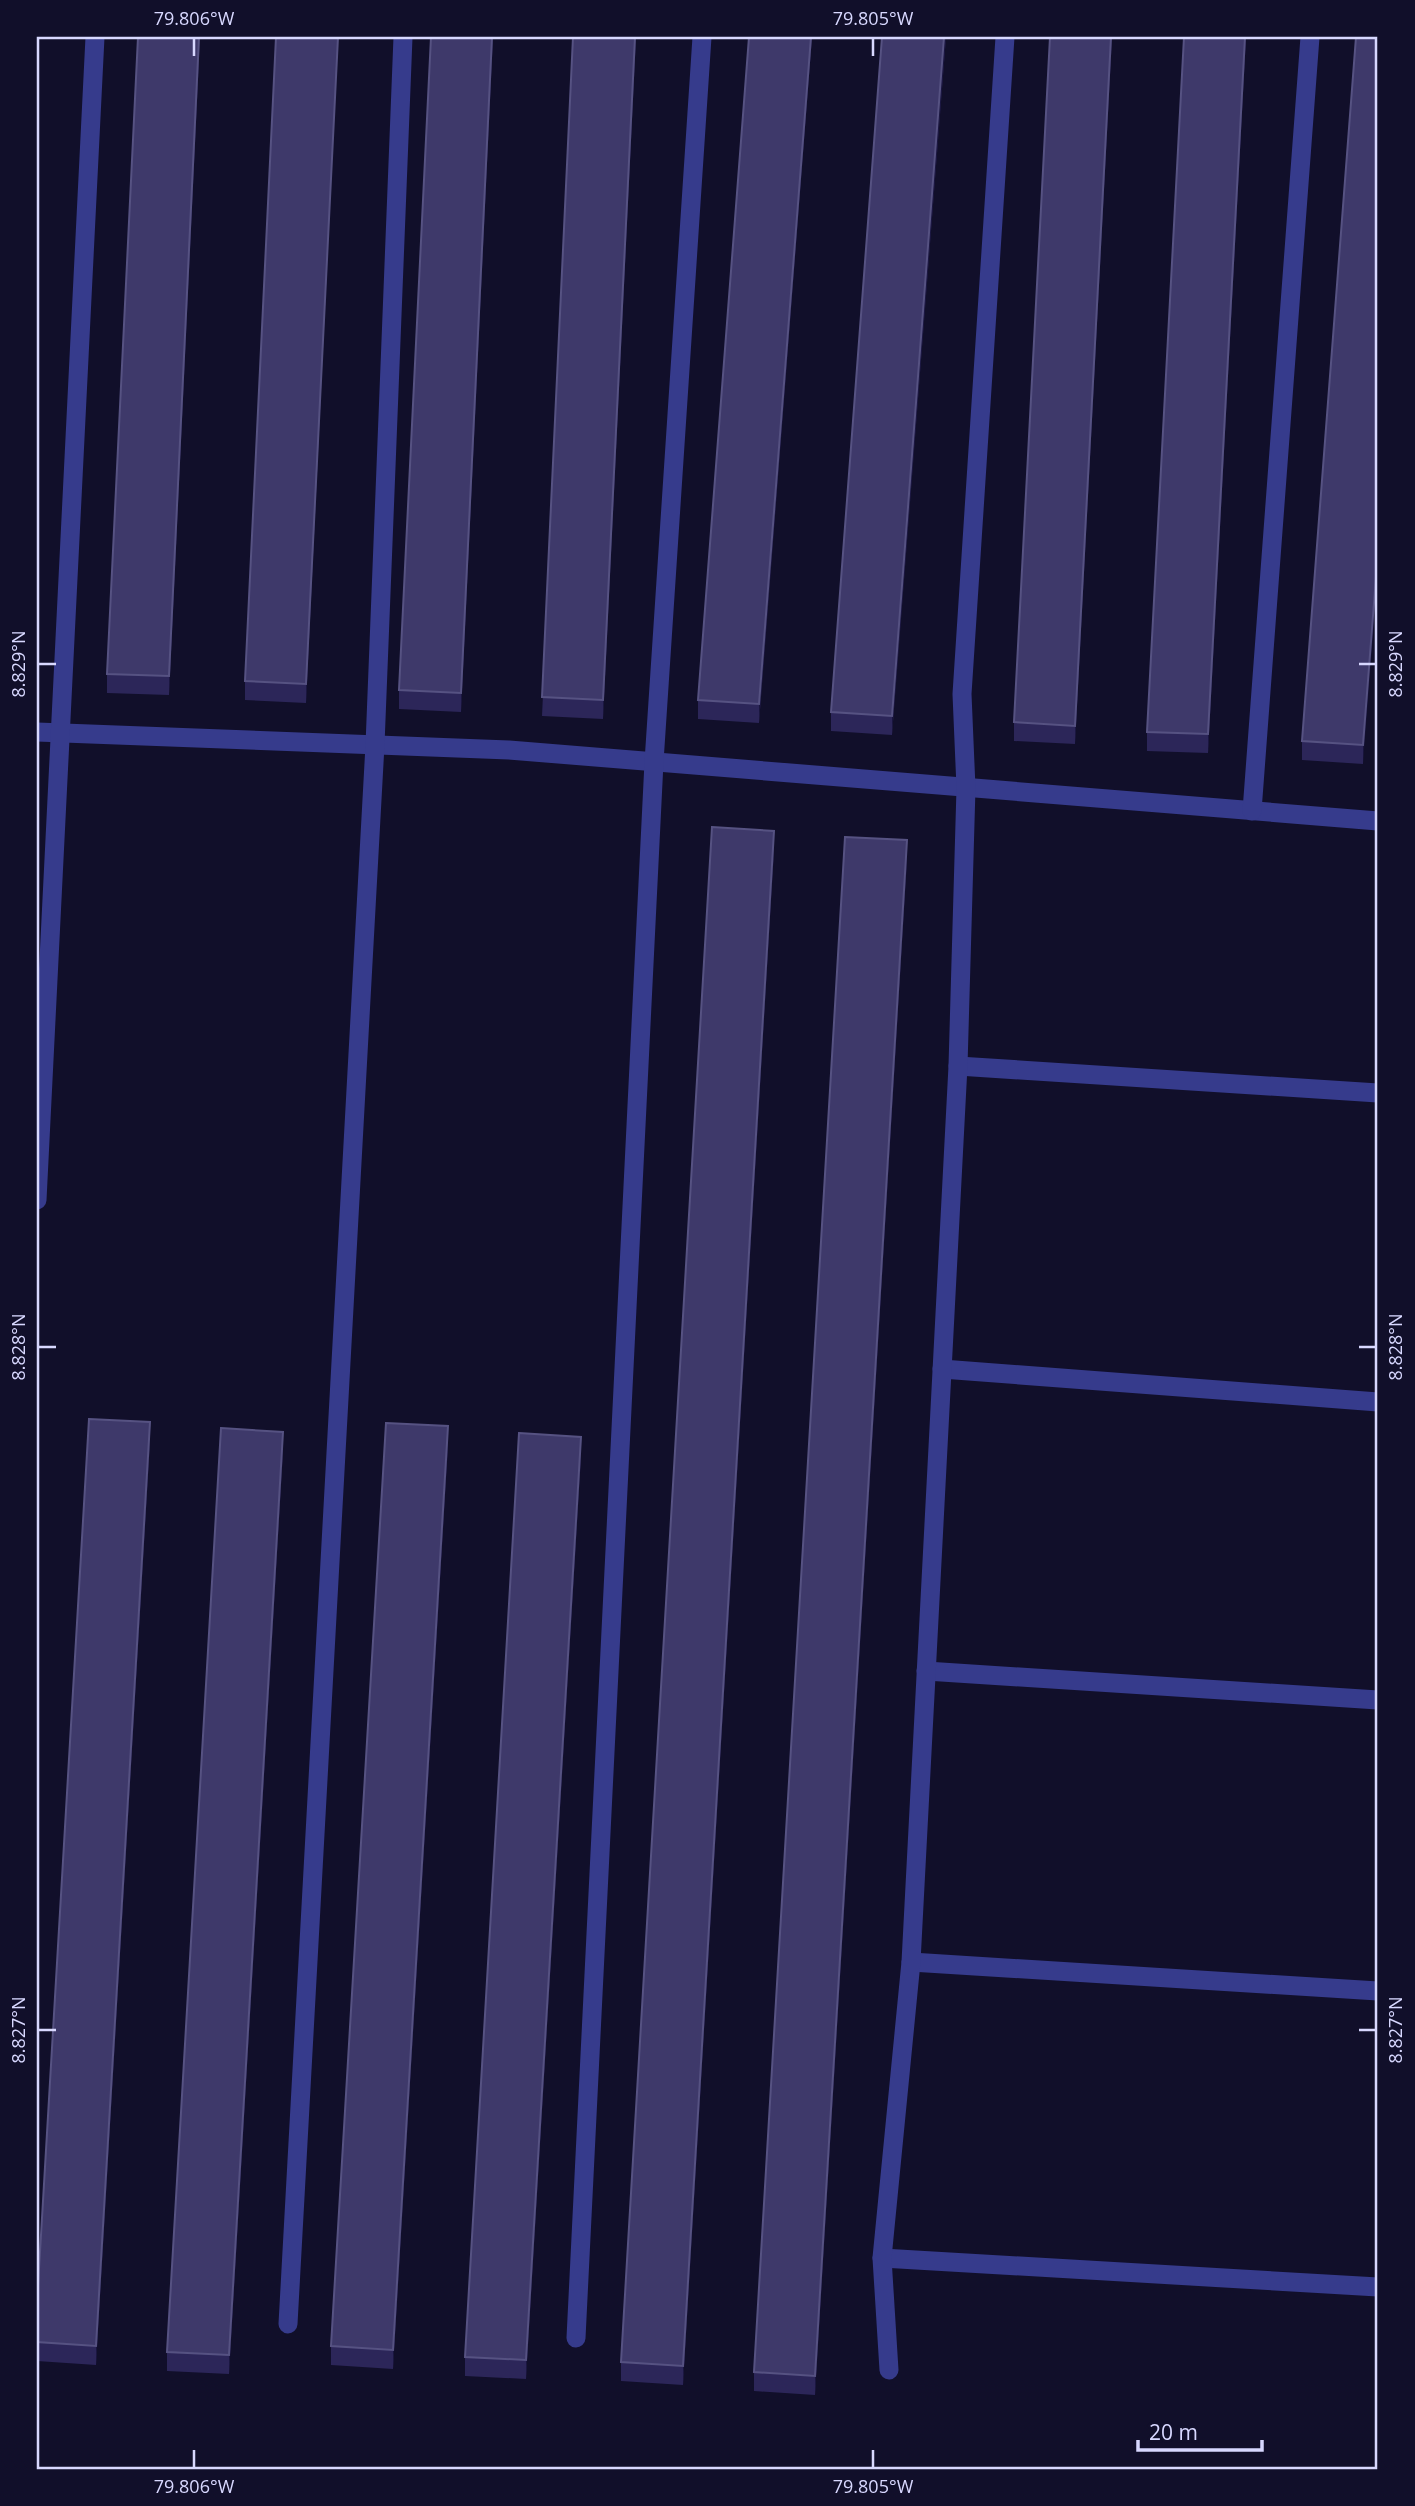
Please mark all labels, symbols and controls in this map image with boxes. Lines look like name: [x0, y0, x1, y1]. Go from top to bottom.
text: 79.806°W: [154, 6, 235, 30]
text: 79.805°W: [833, 6, 914, 30]
text: 8.829°N: [6, 630, 30, 698]
text: 8.829°N: [1383, 630, 1407, 698]
text: 8.828°N: [6, 1313, 30, 1381]
text: 8.828°N: [1383, 1313, 1407, 1381]
text: 8.827°N: [6, 1996, 30, 2064]
text: 8.827°N: [1383, 1996, 1407, 2064]
scale bar: [1138, 2408, 1263, 2452]
text: 20 m: [1149, 2418, 1198, 2446]
text: 79.806°W: [154, 2474, 235, 2498]
text: 79.805°W: [833, 2474, 914, 2498]

